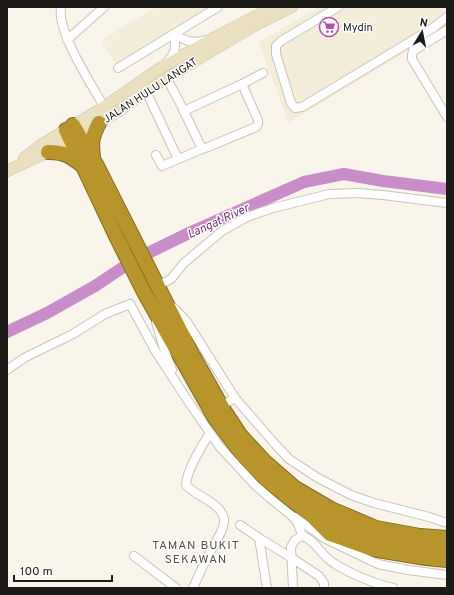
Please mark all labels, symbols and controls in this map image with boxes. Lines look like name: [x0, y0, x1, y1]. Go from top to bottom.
north arrow: [402, 12, 442, 52]
supermarket icon: Mydin: [318, 16, 340, 38]
text: N: [418, 16, 429, 31]
place label: Mydin: [343, 21, 373, 35]
street label: JALAN HULU LANGAT: [101, 55, 200, 127]
water label: Langat River: [185, 200, 253, 243]
district label: TAMAN BUKIT SEKAWAN: [152, 538, 240, 568]
scale bar: [14, 557, 112, 583]
text: 100 m: [20, 564, 53, 580]

